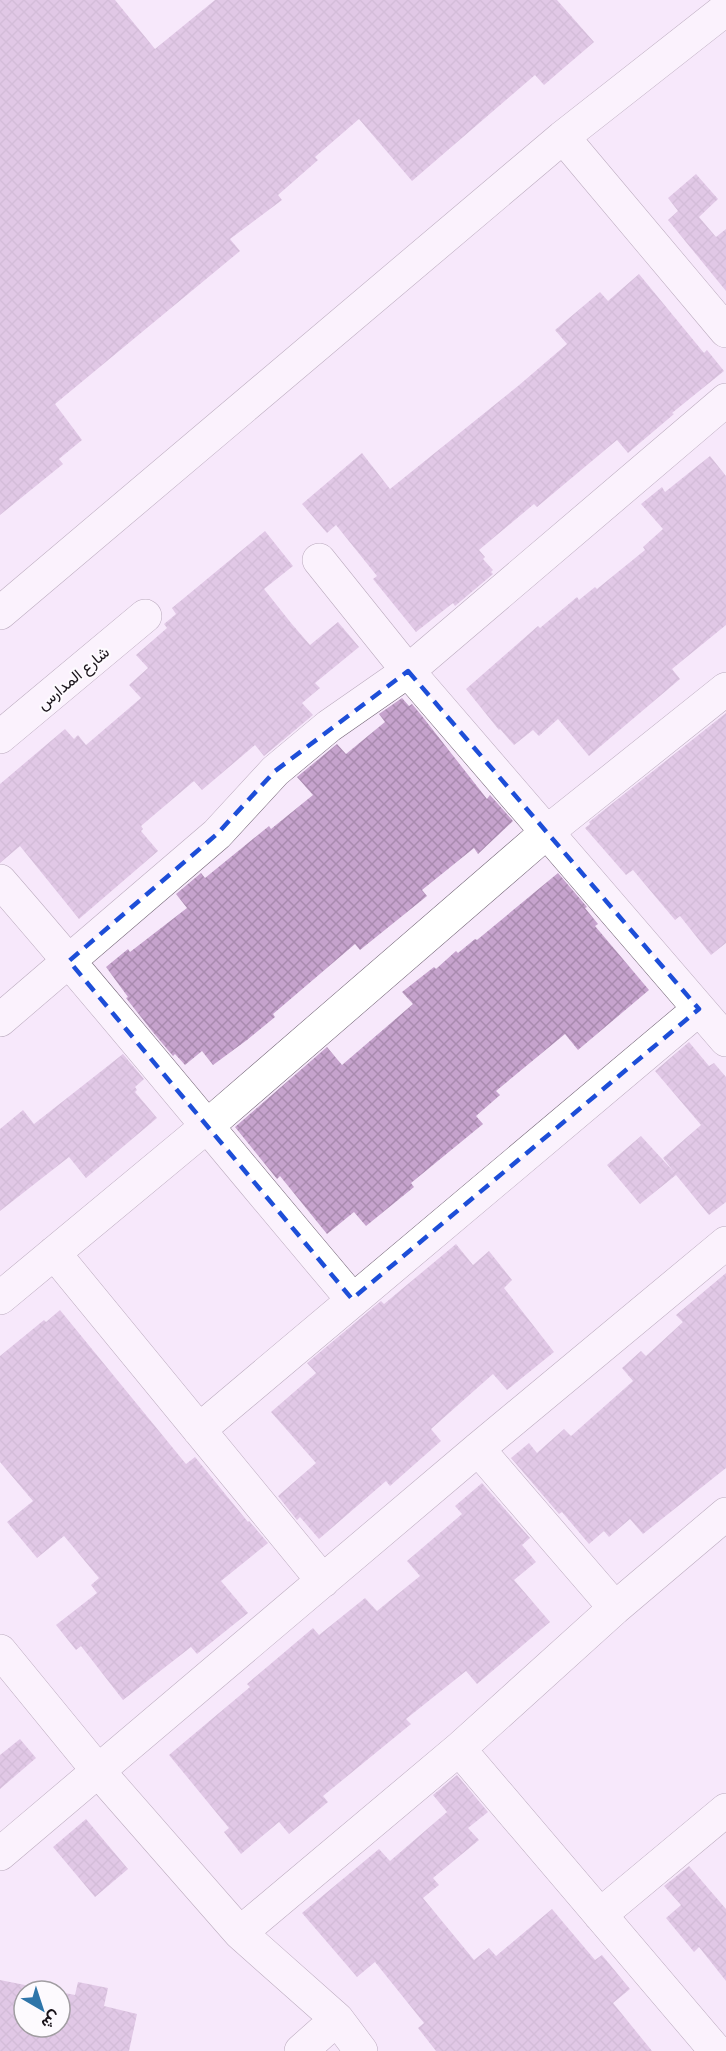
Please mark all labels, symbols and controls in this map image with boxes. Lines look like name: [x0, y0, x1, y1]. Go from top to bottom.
street label: شارع المدارس: [30, 639, 114, 715]
north arrow: [12, 1979, 72, 2039]
text: ش: [37, 2006, 67, 2037]

